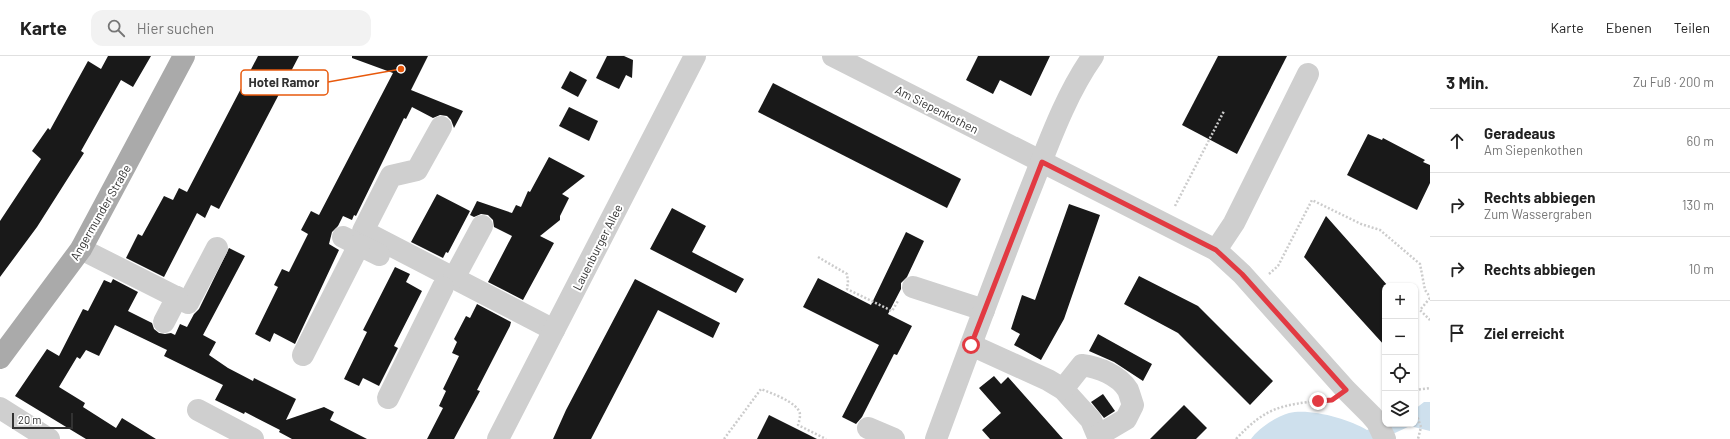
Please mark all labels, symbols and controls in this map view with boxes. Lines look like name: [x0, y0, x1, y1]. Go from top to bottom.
search box: [91, 10, 371, 46]
text: Karte: [20, 16, 67, 39]
icon: search: [105, 17, 127, 39]
text: Hier suchen: [137, 19, 214, 37]
text: Karte: [1550, 19, 1584, 36]
text: Ebenen: [1606, 19, 1652, 36]
text: Teilen: [1674, 19, 1710, 36]
callout: Hotel Ramor: [241, 70, 328, 95]
text: 3 Min.: [1446, 72, 1489, 92]
text: Hotel Ramor: [249, 74, 319, 90]
text: Zu Fuß · 200 m: [1633, 74, 1714, 90]
street label: Am Siepenkothen: [893, 82, 981, 136]
text: Geradeaus: [1484, 124, 1555, 142]
icon: ahead: [1446, 130, 1468, 152]
text: 60 m: [1687, 133, 1714, 149]
text: Am Siepenkothen: [1484, 142, 1583, 158]
street label: Angermunder Straße: [67, 162, 133, 262]
text: Rechts abbiegen: [1484, 188, 1595, 206]
icon: right: [1446, 194, 1468, 216]
text: 130 m: [1682, 197, 1714, 213]
street label: Lauenburger Allee: [569, 202, 625, 292]
text: Zum Wassergraben: [1484, 206, 1592, 222]
icon: right: [1446, 258, 1468, 280]
text: Rechts abbiegen: [1484, 260, 1595, 278]
text: 10 m: [1689, 261, 1714, 277]
map controls: [1382, 283, 1418, 427]
button: +: [1382, 283, 1418, 319]
button: −: [1382, 319, 1418, 355]
icon: arrive: [1446, 322, 1468, 344]
text: Ziel erreicht: [1484, 324, 1565, 342]
route start: [962, 336, 980, 354]
button: locate: [1382, 355, 1418, 391]
button: layers: [1382, 391, 1418, 427]
route end: [1309, 392, 1327, 410]
scale bar: [12, 411, 73, 430]
text: 20 m: [18, 413, 41, 426]

